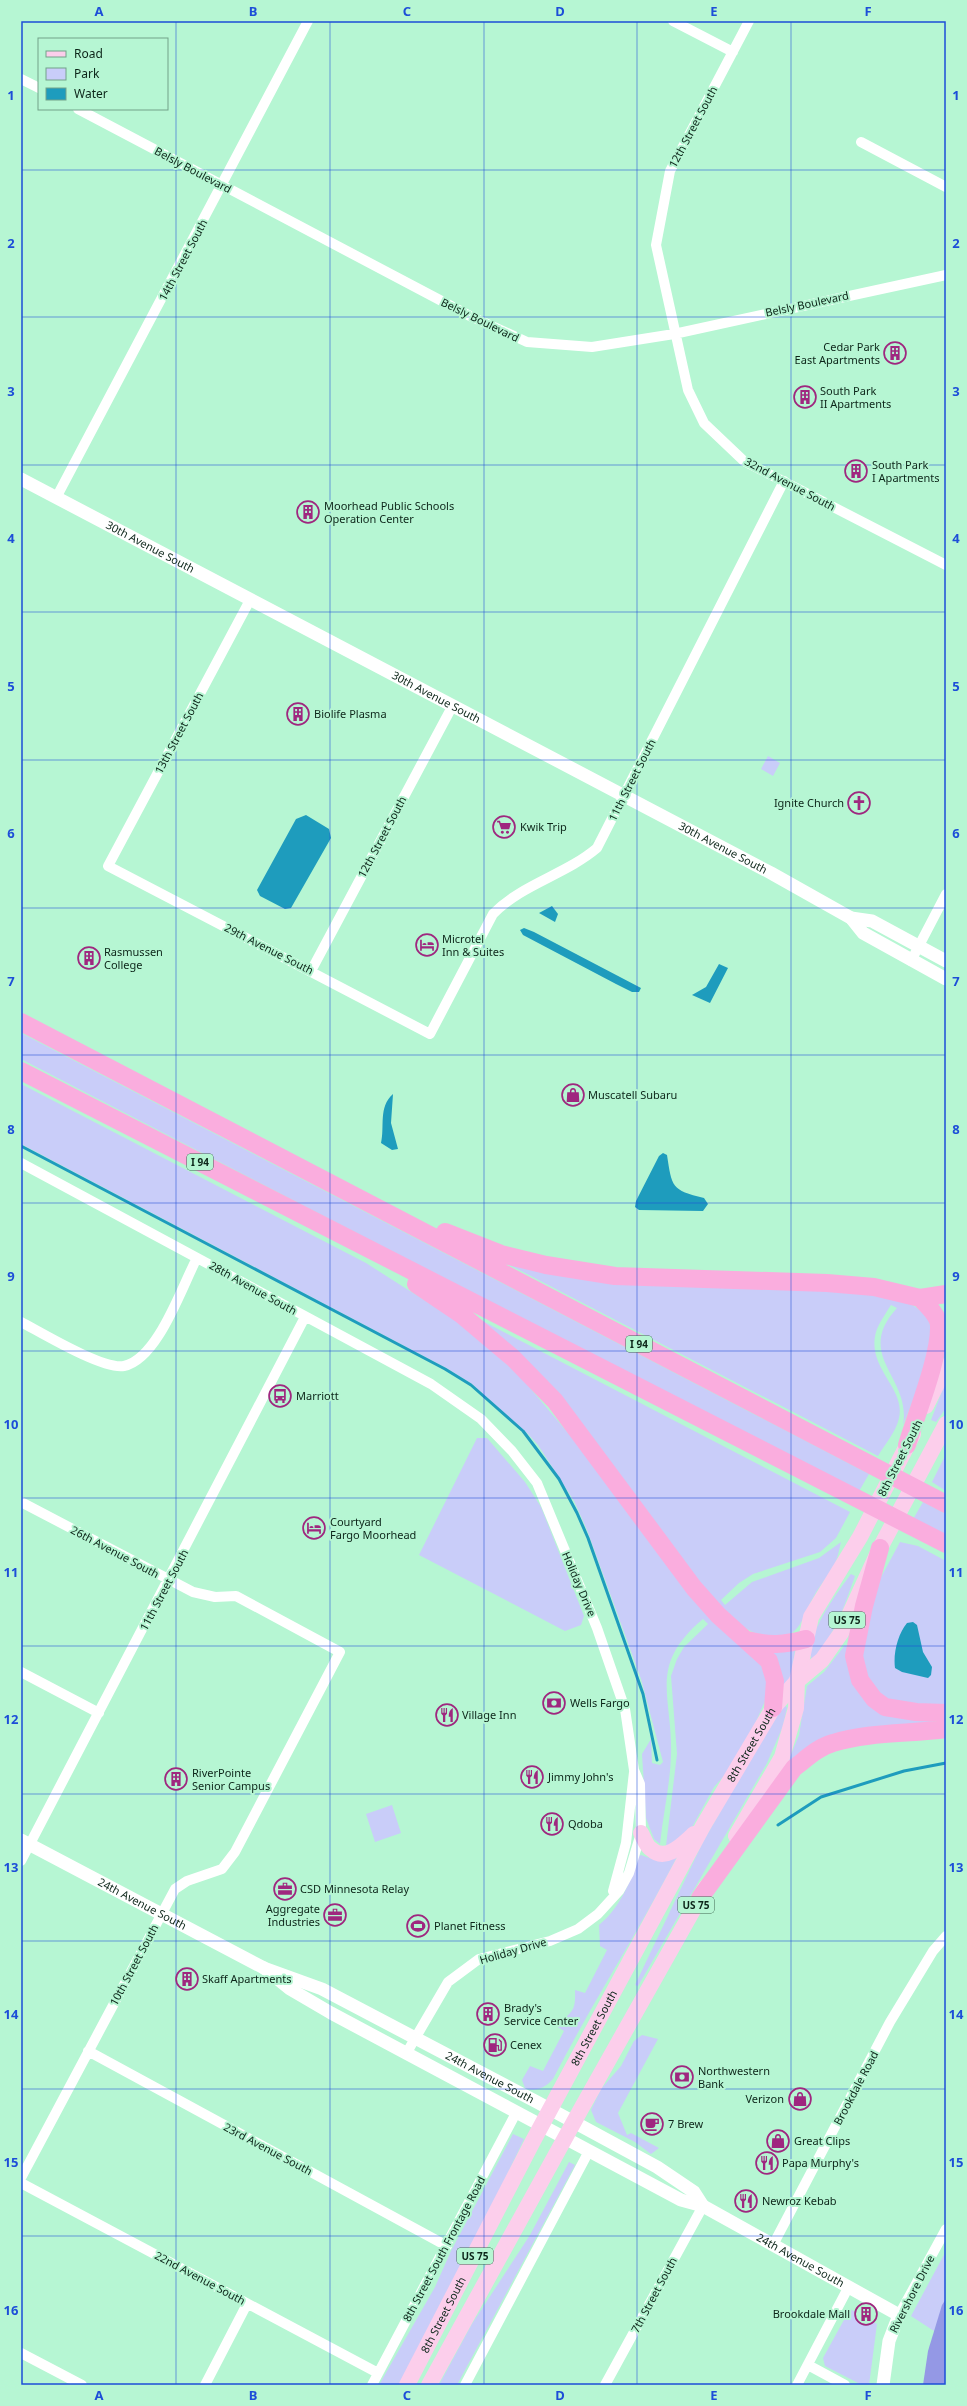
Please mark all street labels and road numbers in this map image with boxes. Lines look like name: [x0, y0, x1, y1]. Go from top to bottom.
street label: 12th Street South: [665, 83, 720, 170]
street label: Belsly Boulevard: [152, 143, 234, 196]
street label: 14th Street South: [155, 216, 210, 303]
street label: Belsly Boulevard: [764, 287, 850, 320]
street label: Belsly Boulevard: [439, 294, 522, 345]
street label: 32nd Avenue South: [742, 453, 838, 514]
street label: 30th Avenue South: [104, 517, 197, 576]
street label: 30th Avenue South: [389, 667, 483, 726]
street label: 13th Street South: [151, 689, 206, 776]
street label: 11th Street South: [604, 736, 659, 823]
street label: 12th Street South: [354, 793, 409, 880]
street label: 30th Avenue South: [676, 818, 770, 877]
street label: 29th Avenue South: [222, 920, 316, 977]
road number: I 94: [187, 1154, 213, 1170]
street label: 28th Avenue South: [207, 1257, 300, 1318]
road number: I 94: [626, 1336, 652, 1352]
street label: 8th Street South: [874, 1417, 925, 1498]
street label: 26th Avenue South: [68, 1522, 162, 1581]
street label: 11th Street South: [136, 1546, 191, 1633]
street label: Holiday Drive: [559, 1549, 600, 1619]
road number: US 75: [829, 1612, 865, 1628]
street label: 8th Street South: [723, 1705, 779, 1784]
street label: 24th Avenue South: [96, 1874, 189, 1933]
road number: US 75: [678, 1897, 714, 1913]
street label: 10th Street South: [106, 1921, 161, 2008]
street label: Holiday Drive: [478, 1934, 548, 1967]
street label: 8th Street South: [567, 1987, 620, 2068]
street label: 24th Avenue South: [443, 2047, 537, 2106]
street label: Brookdale Road: [830, 2048, 881, 2127]
street label: 23rd Avenue South: [221, 2119, 315, 2178]
street label: 8th Street South Frontage Road: [400, 2174, 488, 2324]
street label: 24th Avenue South: [754, 2229, 847, 2290]
street label: 22nd Avenue South: [152, 2247, 248, 2308]
road number: US 75: [457, 2248, 493, 2264]
street label: Rivershore Drive: [886, 2252, 938, 2335]
street label: 7th Street South: [627, 2254, 680, 2335]
street label: 8th Street South: [419, 2275, 469, 2355]

